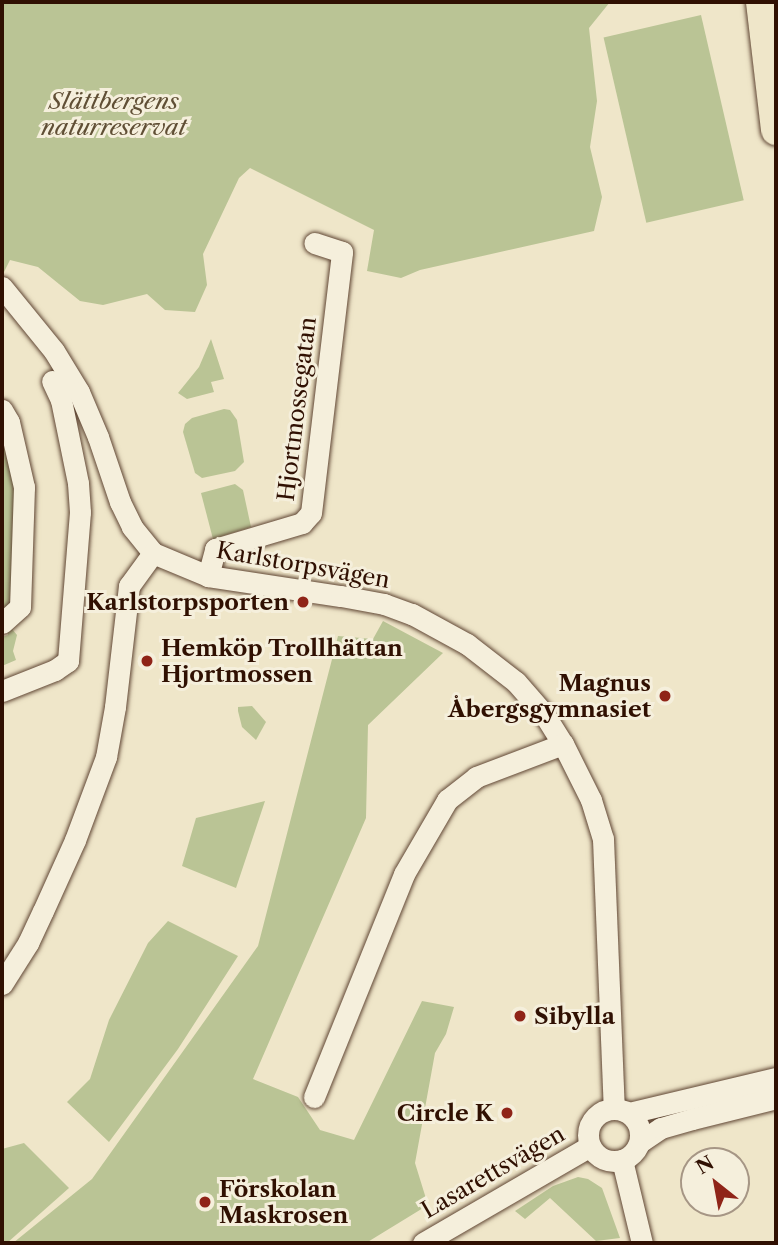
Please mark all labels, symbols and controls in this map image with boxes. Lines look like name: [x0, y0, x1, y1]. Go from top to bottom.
park label: Slättbergens naturreservat: [41, 87, 187, 141]
street label: Hjortmossegatan: [272, 315, 322, 503]
street label: Karlstorpsvägen: [214, 536, 392, 594]
place label: Karlstorpsporten: [86, 588, 289, 616]
marker: Karlstorpsporten: [295, 594, 311, 610]
place label: Hemköp Trollhättan Hjortmossen: [161, 634, 403, 688]
marker: Hemköp Trollhättan Hjortmossen: [139, 653, 155, 669]
place label: Magnus Åbergsgymnasiet: [448, 669, 651, 723]
marker: Magnus Åbergsgymnasiet: [657, 688, 673, 704]
place label: Sibylla: [534, 1002, 615, 1030]
marker: Sibylla: [512, 1008, 528, 1024]
place label: Circle K: [397, 1099, 493, 1127]
marker: Circle K: [499, 1105, 515, 1121]
street label: Lasarettsvägen: [416, 1120, 570, 1224]
north arrow: [680, 1147, 750, 1217]
text: N: [692, 1151, 718, 1179]
place label: Förskolan Maskrosen: [219, 1175, 348, 1229]
marker: Förskolan Maskrosen: [197, 1194, 213, 1210]

